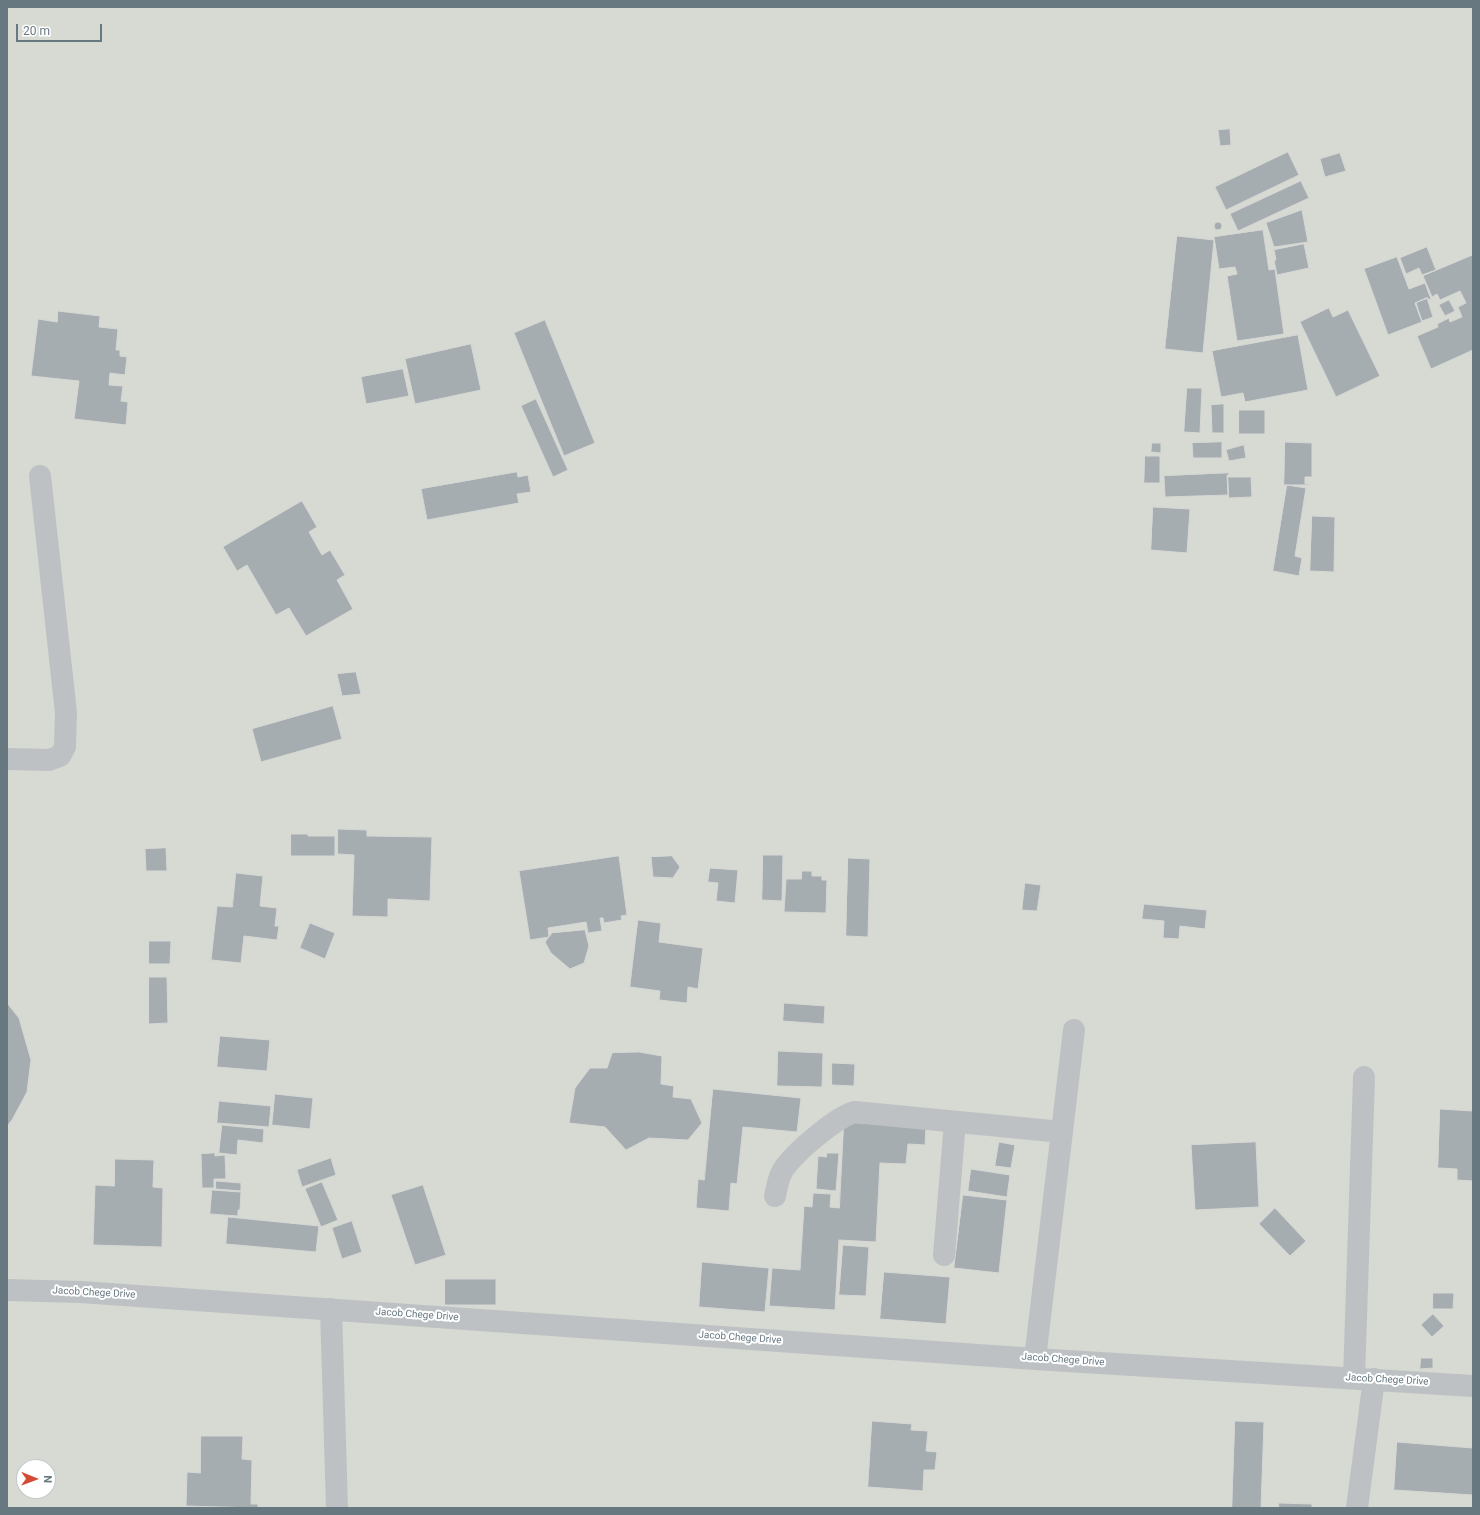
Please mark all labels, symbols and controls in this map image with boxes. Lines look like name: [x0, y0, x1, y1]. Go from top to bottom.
scale bar: [18, 16, 104, 42]
text: 20 m: [23, 24, 50, 38]
street label: Jacob Chege Drive: [52, 1285, 136, 1301]
street label: Jacob Chege Drive: [375, 1306, 459, 1324]
street label: Jacob Chege Drive: [698, 1329, 782, 1347]
street label: Jacob Chege Drive: [1021, 1351, 1105, 1369]
street label: Jacob Chege Drive: [1345, 1372, 1429, 1388]
north arrow: [16, 1459, 56, 1499]
text: N: [41, 1475, 54, 1483]

